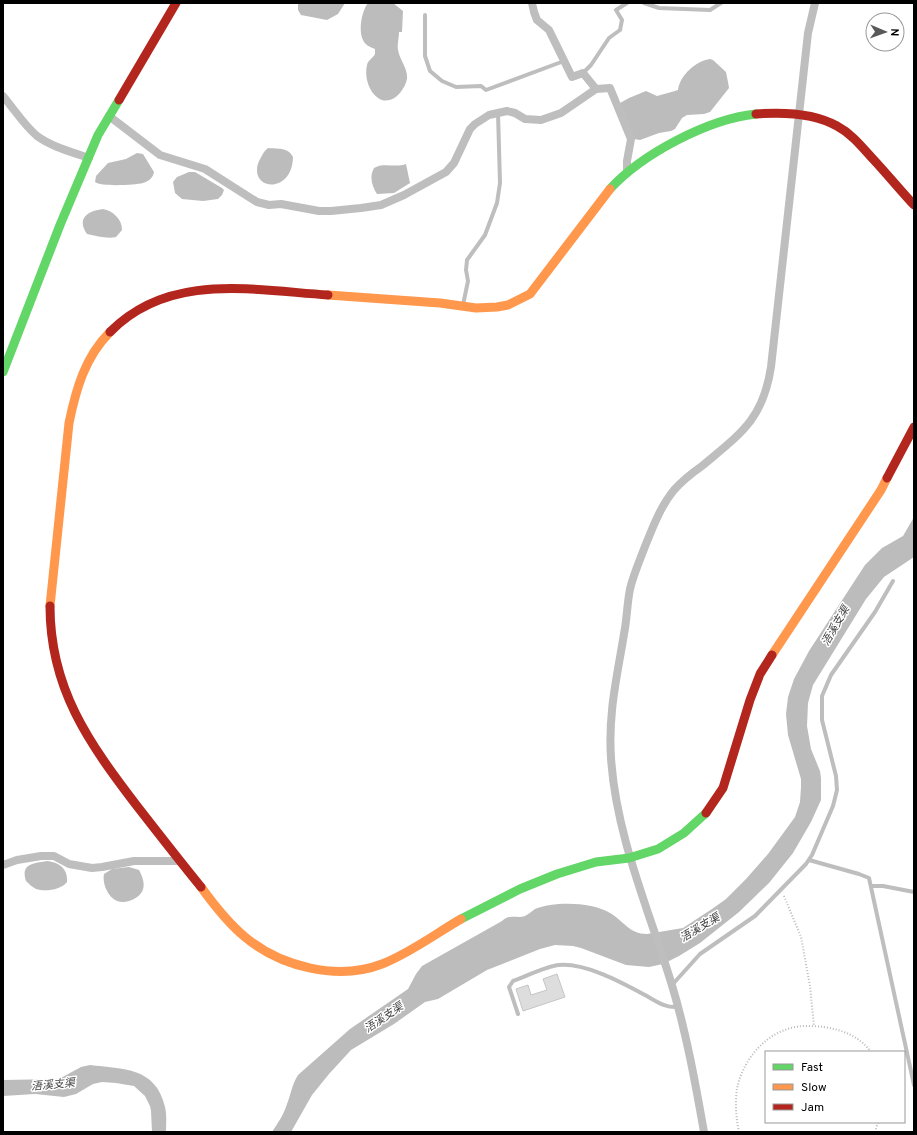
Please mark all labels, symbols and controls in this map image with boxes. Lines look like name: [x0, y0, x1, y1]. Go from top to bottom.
north arrow: [865, 12, 905, 52]
text: N: [887, 28, 901, 37]
water label: 浯溪支渠: [819, 602, 854, 649]
water label: 浯溪支渠: [678, 910, 724, 945]
water label: 浯溪支渠: [362, 999, 408, 1036]
legend: [765, 1051, 905, 1123]
text: Fast: [801, 1060, 823, 1076]
water label: 浯溪支渠: [30, 1076, 78, 1094]
text: Slow: [801, 1080, 827, 1096]
text: Jam: [801, 1100, 824, 1116]

